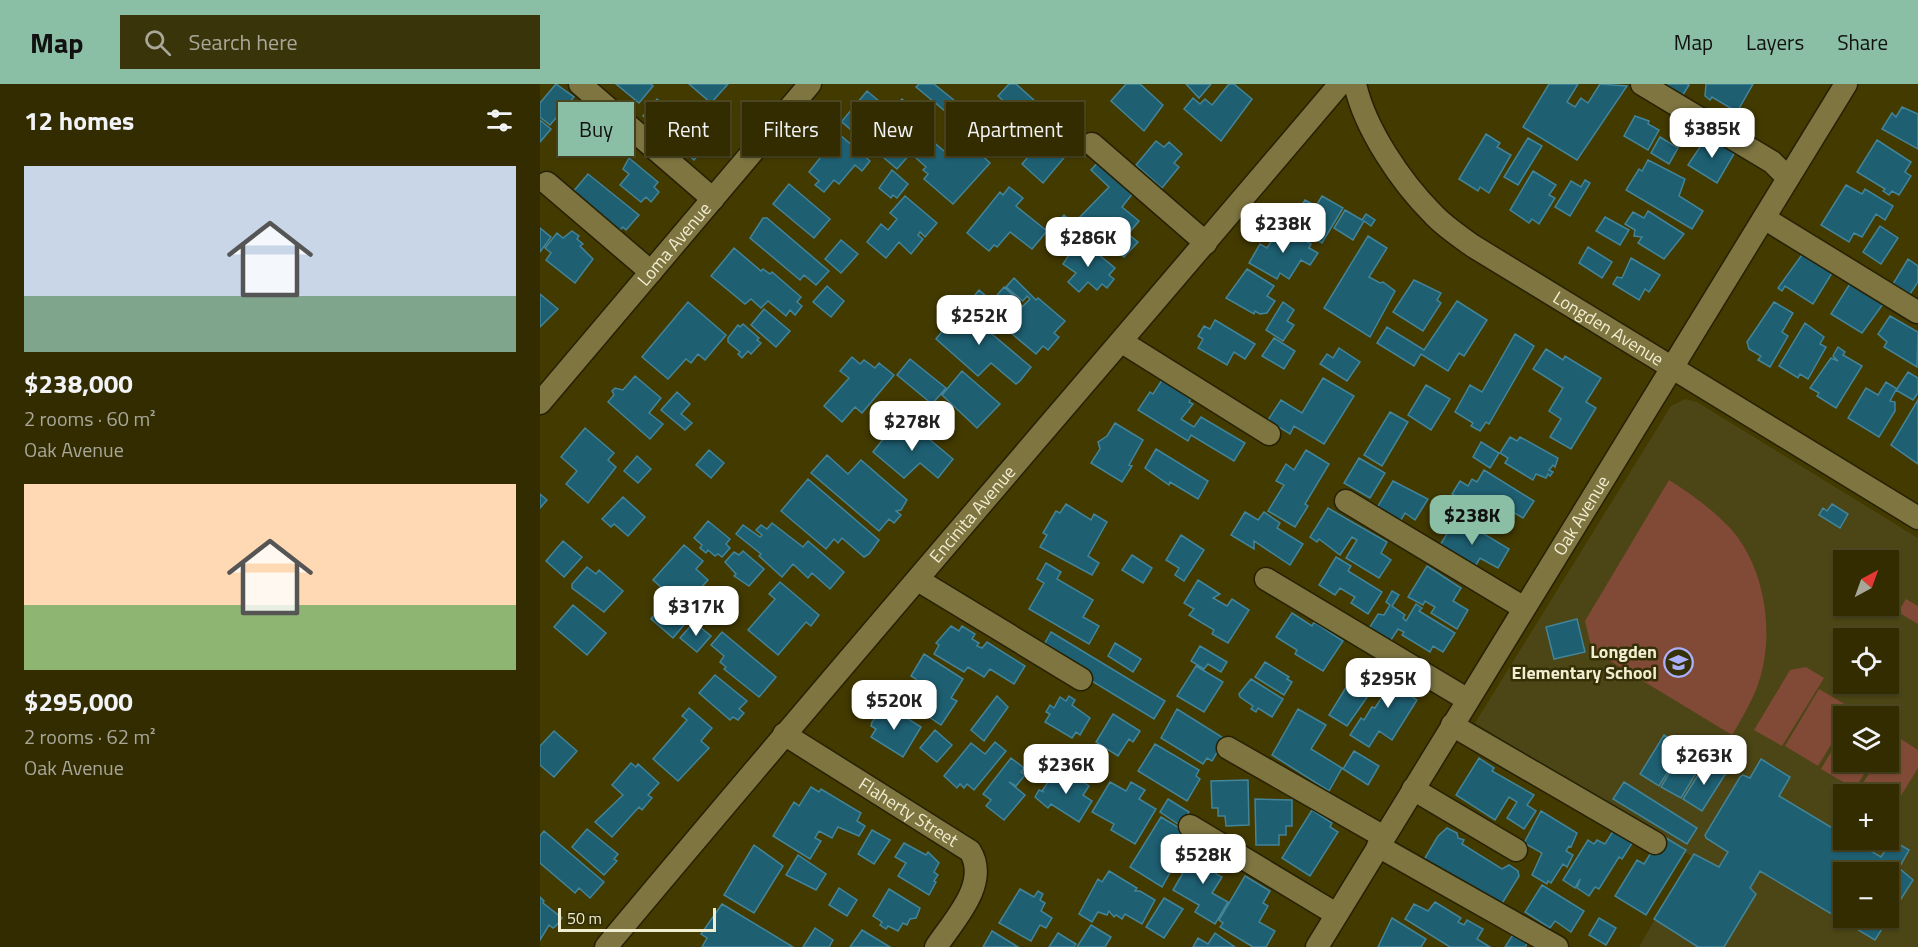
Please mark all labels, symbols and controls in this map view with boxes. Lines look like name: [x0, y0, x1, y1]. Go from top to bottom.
search box: [120, 15, 540, 69]
text: Map: [30, 21, 84, 64]
text: Search here: [189, 25, 298, 59]
icon: search: [141, 26, 174, 59]
text: Map: [1674, 26, 1713, 58]
text: Layers: [1746, 26, 1804, 58]
text: Share: [1837, 26, 1888, 58]
text: 12 homes: [24, 101, 134, 140]
chip: Buy: [558, 102, 634, 156]
chip: Rent: [646, 102, 730, 156]
chip: Filters: [742, 102, 840, 156]
chip: New: [852, 102, 934, 156]
chip: Apartment: [946, 102, 1084, 156]
icon: filters: [483, 104, 516, 137]
pin: $385K: [1670, 108, 1754, 159]
text: $385K: [1684, 112, 1740, 143]
street label: Loma Avenue: [631, 196, 717, 292]
pin: $238K: [1241, 203, 1325, 254]
icon: home: [216, 205, 324, 313]
text: $238K: [1255, 207, 1311, 238]
pin: $286K: [1046, 217, 1130, 268]
text: $286K: [1060, 221, 1116, 252]
street label: Longden Avenue: [1548, 284, 1669, 372]
pin: $252K: [937, 295, 1021, 346]
text: $252K: [951, 299, 1007, 330]
text: $238,000: [24, 364, 133, 403]
pin: $278K: [870, 401, 954, 452]
text: 2 rooms · 60 m²: [24, 403, 156, 434]
text: $278K: [884, 405, 940, 436]
text: Oak Avenue: [24, 434, 124, 465]
street label: Encinita Avenue: [923, 459, 1022, 569]
street label: Oak Avenue: [1546, 470, 1616, 561]
pin: $238K: [1430, 495, 1514, 546]
text: $238K: [1444, 499, 1500, 530]
icon: home: [216, 523, 324, 631]
north arrow: [1833, 550, 1899, 616]
map controls: [1833, 550, 1899, 928]
pin: $317K: [654, 586, 738, 637]
text: $317K: [668, 590, 724, 621]
button: locate: [1833, 628, 1899, 694]
place label: Longden Elementary School: [1512, 638, 1657, 686]
school or university icon: Longden Elementary School: [1662, 646, 1694, 678]
pin: $295K: [1346, 658, 1430, 709]
text: $295K: [1360, 662, 1416, 693]
pin: $520K: [852, 680, 936, 731]
text: $295,000: [24, 682, 133, 721]
text: $520K: [866, 684, 922, 715]
button: layers: [1833, 706, 1899, 772]
text: 2 rooms · 62 m²: [24, 721, 156, 752]
pin: $263K: [1662, 735, 1746, 786]
text: $263K: [1676, 739, 1732, 770]
pin: $236K: [1024, 744, 1108, 795]
text: $236K: [1038, 748, 1094, 779]
text: Oak Avenue: [24, 752, 124, 783]
street label: Flaherty Street: [854, 770, 964, 854]
button: +: [1833, 784, 1899, 850]
pin: $528K: [1161, 834, 1245, 885]
text: $528K: [1175, 838, 1231, 869]
button: −: [1833, 862, 1899, 928]
scale bar: [558, 905, 716, 932]
text: 50 m: [567, 906, 602, 930]

